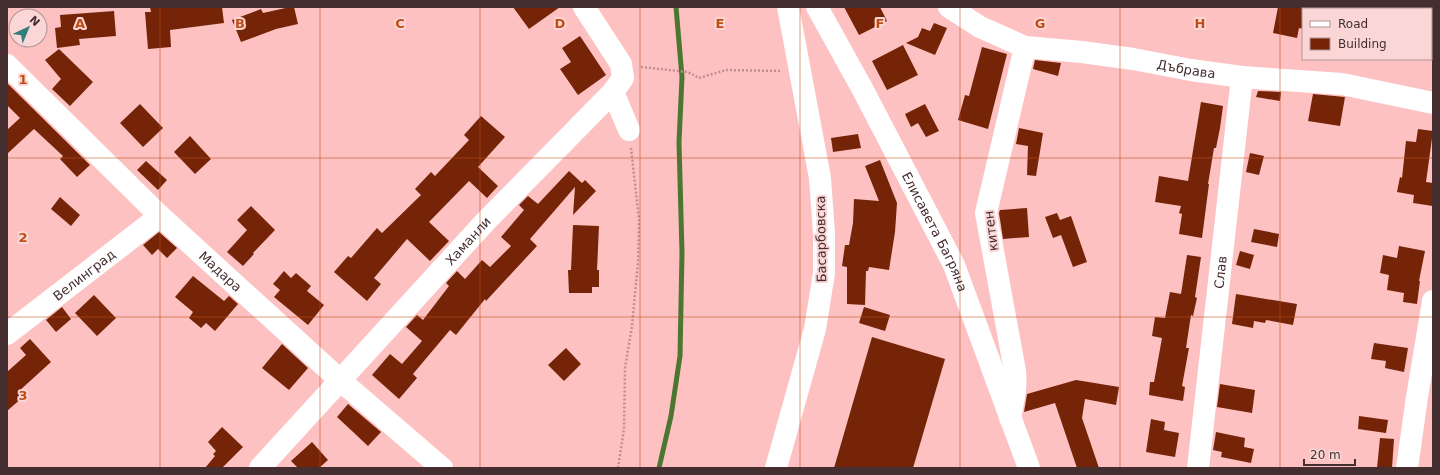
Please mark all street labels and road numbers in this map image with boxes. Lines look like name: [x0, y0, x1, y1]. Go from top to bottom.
street label: Дъбрава: [1156, 56, 1217, 81]
street label: Елисавета Багряна: [899, 169, 971, 294]
street label: Басарбовска: [813, 195, 829, 283]
street label: китен: [981, 210, 1001, 252]
street label: Хаманли: [442, 213, 494, 268]
street label: Велинград: [50, 246, 118, 303]
street label: Мадара: [196, 248, 245, 294]
street label: Слав: [1211, 255, 1229, 289]

